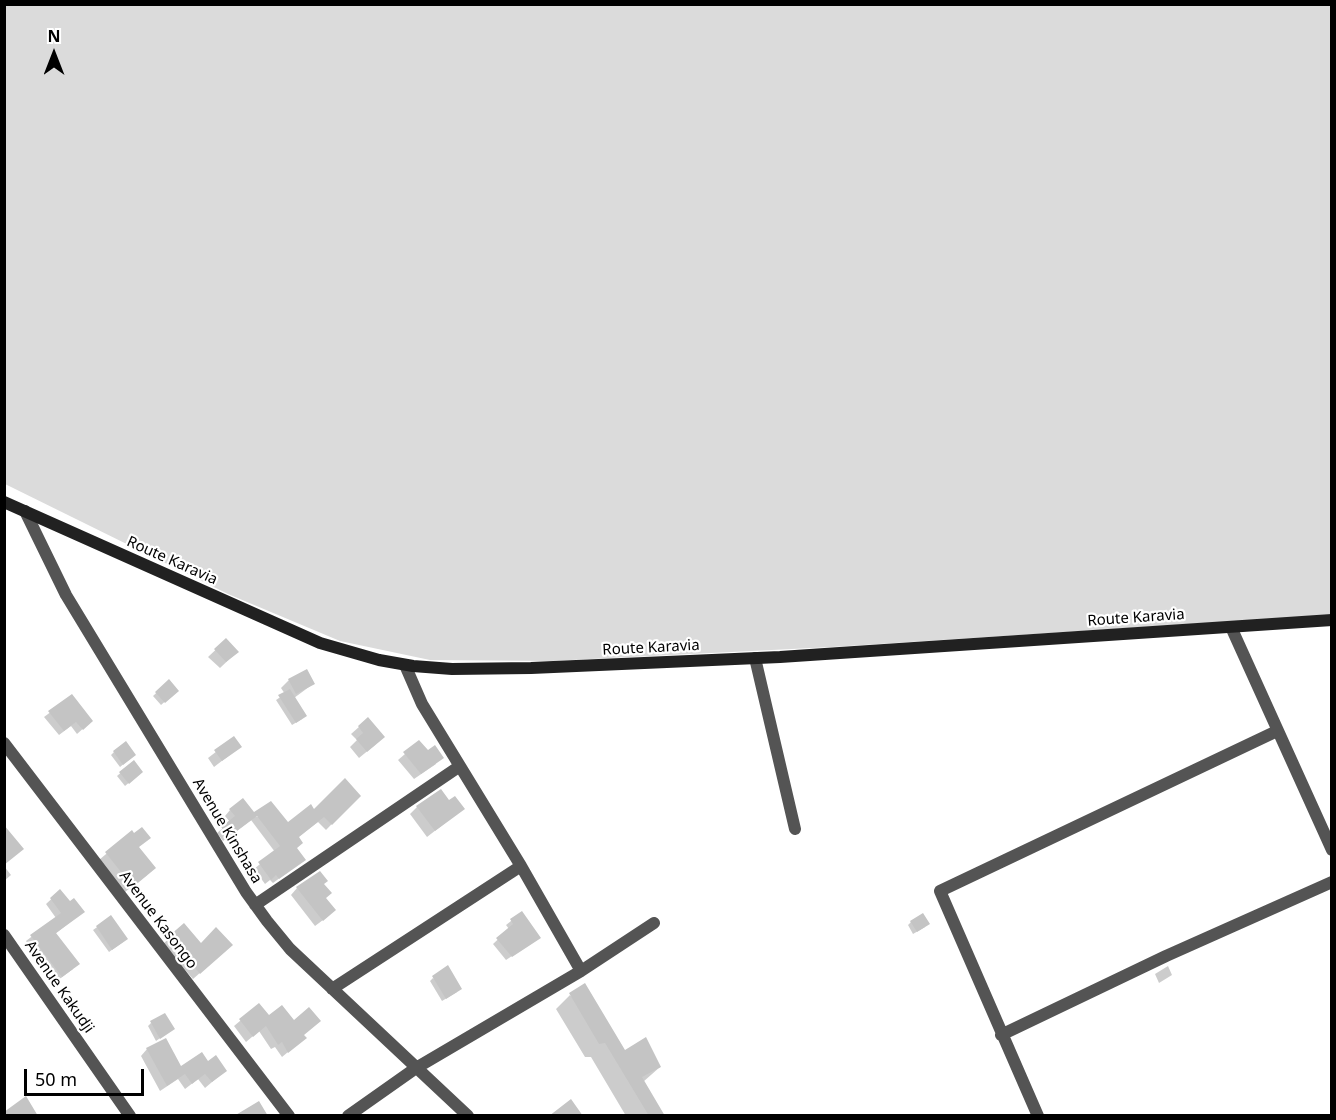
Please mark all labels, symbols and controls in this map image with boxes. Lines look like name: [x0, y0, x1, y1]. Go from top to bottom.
north arrow: [24, 24, 84, 84]
text: N: [47, 25, 61, 47]
street label: Route Karavia: [124, 533, 220, 589]
street label: Route Karavia: [1087, 606, 1185, 630]
street label: Route Karavia: [602, 636, 700, 660]
street label: Avenue Kinshasa: [189, 775, 265, 887]
street label: Avenue Kasongo: [115, 867, 201, 973]
street label: Avenue Kakudji: [21, 937, 97, 1037]
scale bar: [27, 1057, 147, 1095]
text: 50 m: [35, 1067, 77, 1091]

